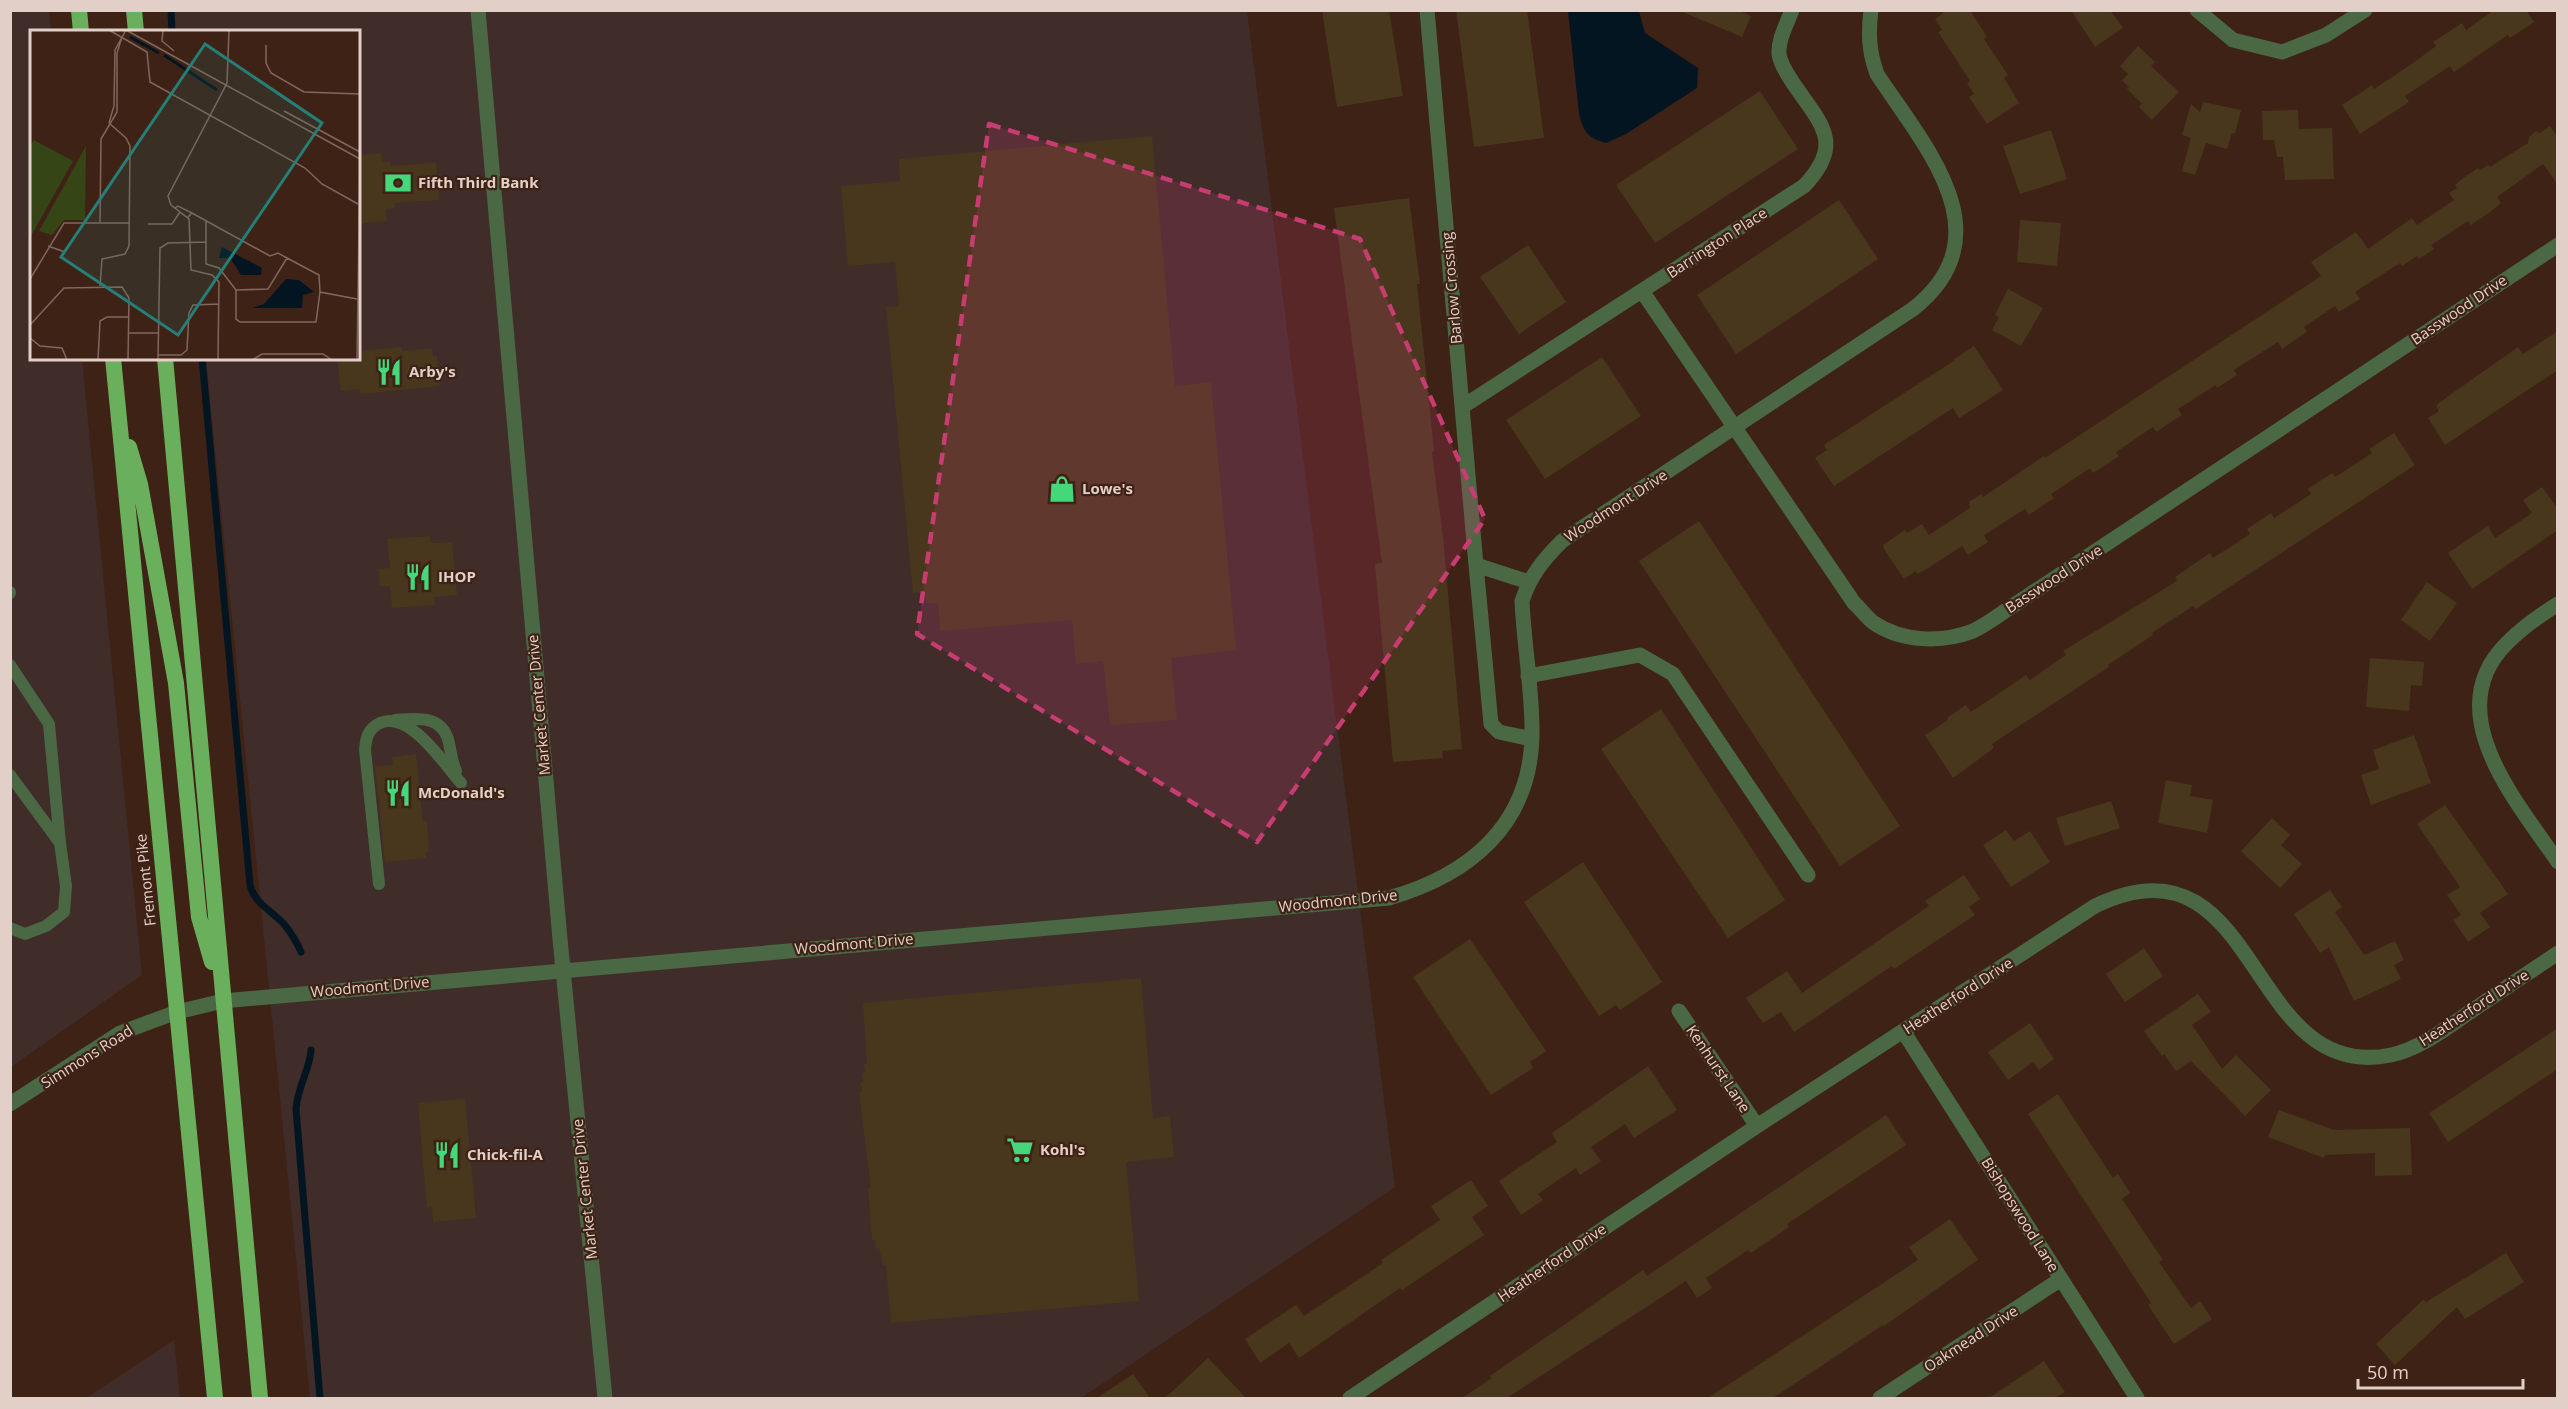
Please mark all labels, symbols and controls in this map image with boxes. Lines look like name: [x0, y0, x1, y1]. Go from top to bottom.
inset map: [30, 30, 360, 360]
bank icon: Fifth Third Bank: [383, 168, 413, 198]
place label: Fifth Third Bank: [418, 172, 539, 192]
street label: Barrington Place: [1663, 202, 1770, 282]
street label: Barlow Crossing: [1436, 231, 1466, 345]
street label: Basswood Drive: [2407, 270, 2510, 349]
restaurant icon: Arby's: [374, 357, 404, 387]
place label: Arby's: [409, 361, 456, 381]
street label: Woodmont Drive: [1560, 464, 1671, 546]
shop icon: Lowe's: [1047, 474, 1077, 504]
place label: Lowe's: [1082, 478, 1133, 498]
street label: Basswood Drive: [2001, 539, 2106, 617]
restaurant icon: IHOP: [403, 562, 433, 592]
place label: IHOP: [438, 566, 476, 586]
street label: Market Center Drive: [522, 634, 554, 776]
restaurant icon: McDonald's: [383, 778, 413, 808]
place label: McDonald's: [418, 782, 505, 802]
street label: Fremont Pike: [130, 833, 160, 927]
street label: Woodmont Drive: [1278, 884, 1398, 916]
street label: Woodmont Drive: [794, 928, 914, 958]
street label: Heatherford Drive: [1899, 952, 2016, 1038]
street label: Heatherford Drive: [2415, 964, 2532, 1050]
street label: Woodmont Drive: [310, 971, 430, 1001]
street label: Simmons Road: [37, 1020, 136, 1092]
street label: Kenhurst Lane: [1682, 1021, 1756, 1116]
street label: Market Center Drive: [567, 1118, 601, 1260]
supermarket icon: Kohl's: [1005, 1135, 1035, 1165]
place label: Kohl's: [1040, 1139, 1085, 1159]
restaurant icon: Chick-fil-A: [432, 1140, 462, 1170]
place label: Chick-fil-A: [467, 1144, 544, 1164]
street label: Bishopswood Lane: [1977, 1153, 2064, 1276]
street label: Heatherford Drive: [1493, 1218, 1610, 1306]
street label: Oakmead Drive: [1920, 1300, 2021, 1376]
scale bar: [2358, 1352, 2523, 1390]
text: 50 m: [2367, 1360, 2409, 1384]

